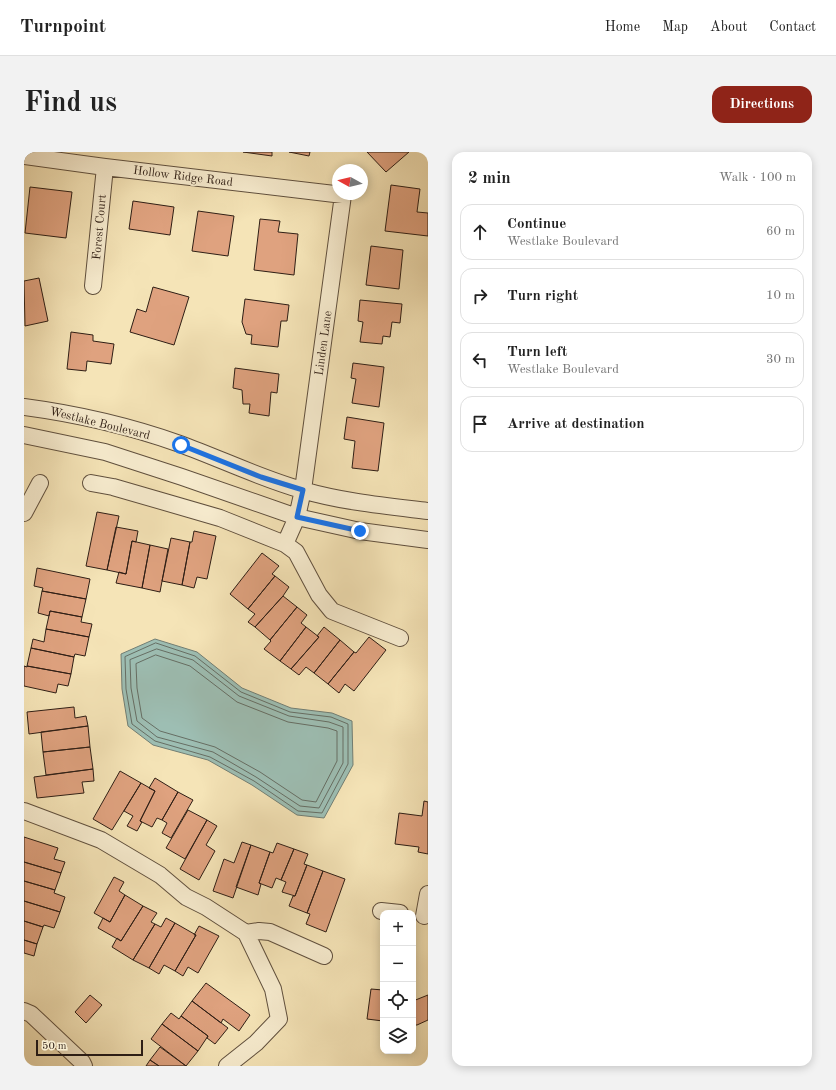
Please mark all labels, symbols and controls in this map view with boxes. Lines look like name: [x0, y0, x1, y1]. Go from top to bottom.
text: Turnpoint: [20, 18, 106, 37]
text: Home: [605, 20, 640, 34]
text: Map: [662, 20, 688, 34]
text: About: [710, 20, 747, 34]
text: Contact: [769, 20, 816, 34]
button: Directions: [712, 86, 812, 123]
text: Find us: [24, 90, 117, 118]
north arrow: [332, 164, 368, 200]
street label: Hollow Ridge Road: [132, 165, 233, 189]
text: 2 min: [468, 170, 511, 187]
text: Walk · 100 m: [719, 171, 796, 184]
street label: Forest Court: [91, 194, 109, 260]
text: Continue: [507, 217, 566, 232]
icon: ahead: [469, 221, 491, 243]
text: 60 m: [766, 225, 795, 238]
text: Westlake Boulevard: [507, 235, 619, 248]
icon: right: [469, 285, 491, 307]
text: Turn right: [507, 289, 578, 304]
text: 10 m: [766, 289, 795, 302]
street label: Linden Lane: [314, 309, 335, 376]
text: Turn left: [507, 345, 567, 360]
icon: left: [469, 349, 491, 371]
text: 30 m: [766, 353, 795, 366]
text: Westlake Boulevard: [507, 363, 619, 376]
street label: Westlake Boulevard: [48, 406, 151, 442]
icon: arrive: [469, 413, 491, 435]
text: Arrive at destination: [507, 417, 645, 432]
route start: [172, 436, 190, 454]
route end: [351, 522, 369, 540]
map controls: [380, 910, 416, 1054]
button: +: [380, 910, 416, 946]
button: −: [380, 946, 416, 982]
button: locate: [380, 982, 416, 1018]
button: layers: [380, 1018, 416, 1054]
scale bar: [36, 1038, 143, 1057]
text: 50 m: [42, 1041, 67, 1052]

